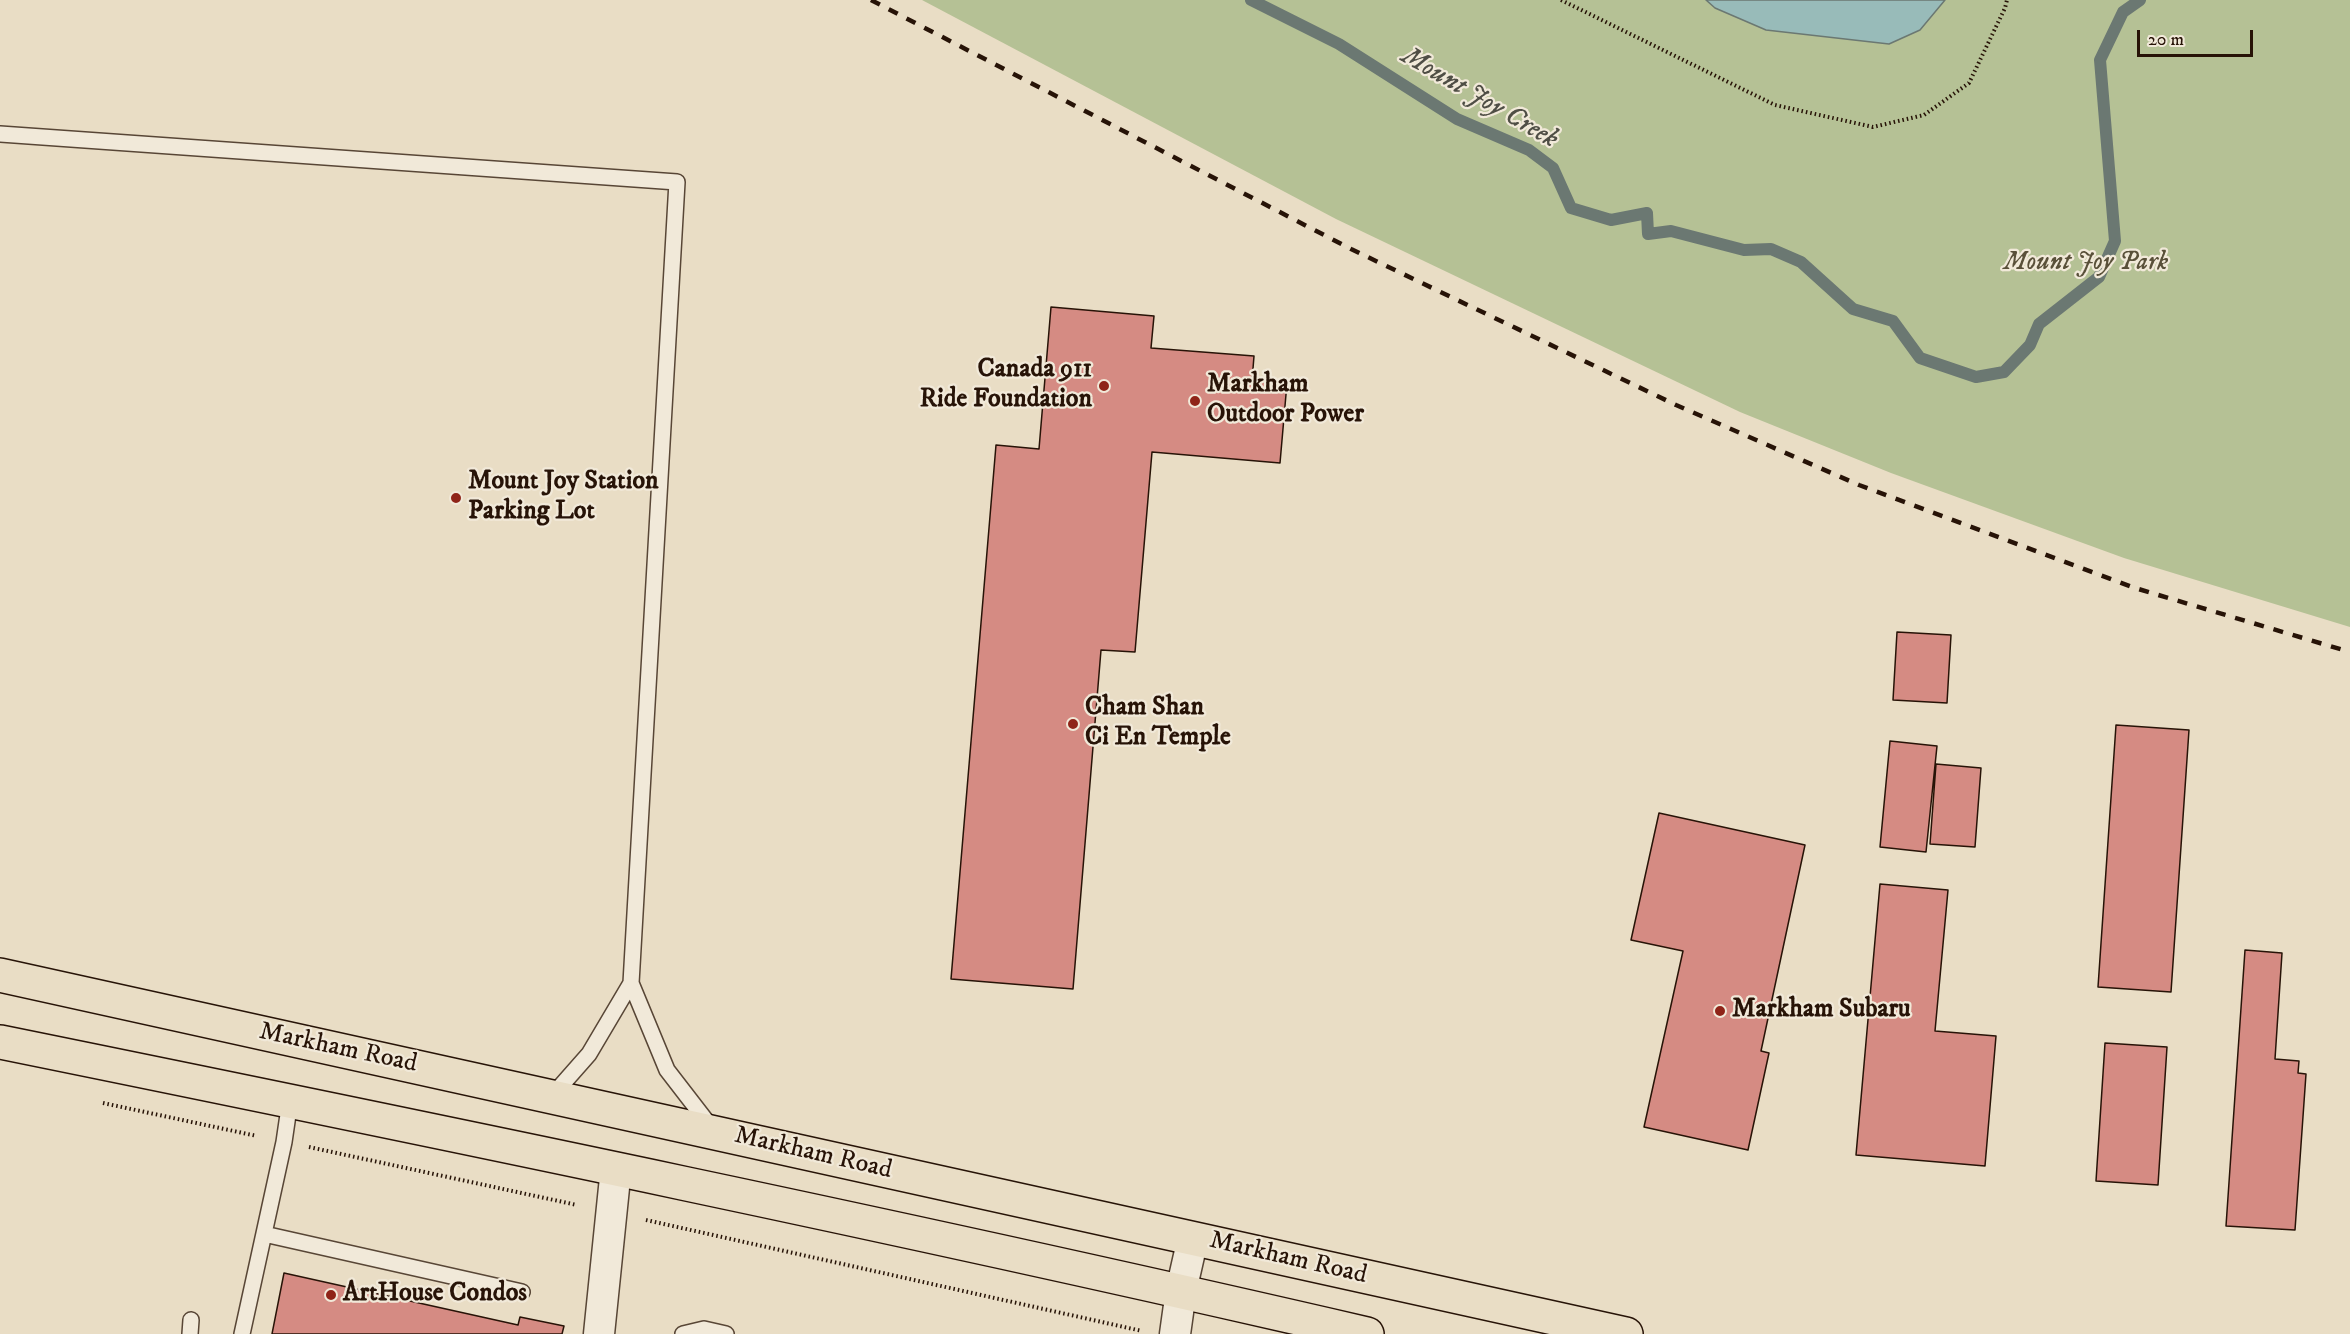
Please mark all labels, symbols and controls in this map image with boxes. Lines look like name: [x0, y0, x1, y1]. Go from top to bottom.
scale bar: [2140, 18, 2256, 56]
text: 20 m: [2148, 29, 2184, 51]
water label: Mount Joy Creek: [1395, 41, 1563, 157]
park label: Mount Joy Park: [2004, 248, 2168, 280]
place label: Canada 911 Ride Foundation: [920, 355, 1092, 416]
place label: Markham Outdoor Power: [1207, 370, 1364, 431]
marker: Canada 911 Ride Foundation: [1097, 379, 1111, 393]
marker: Markham Outdoor Power: [1188, 394, 1202, 408]
place label: Mount Joy Station Parking Lot: [468, 467, 659, 528]
marker: Mount Joy Station Parking Lot: [449, 491, 463, 505]
place label: Cham Shan Ci En Temple: [1085, 693, 1231, 754]
marker: Cham Shan Ci En Temple: [1066, 717, 1080, 731]
place label: Markham Subaru: [1732, 995, 1911, 1027]
marker: Markham Subaru: [1713, 1004, 1727, 1018]
street label: Markham Road: [256, 1017, 420, 1081]
street label: Markham Road: [731, 1121, 895, 1187]
street label: Markham Road: [1206, 1226, 1370, 1292]
place label: ArtHouse Condos: [343, 1279, 527, 1311]
marker: ArtHouse Condos: [324, 1288, 338, 1302]

